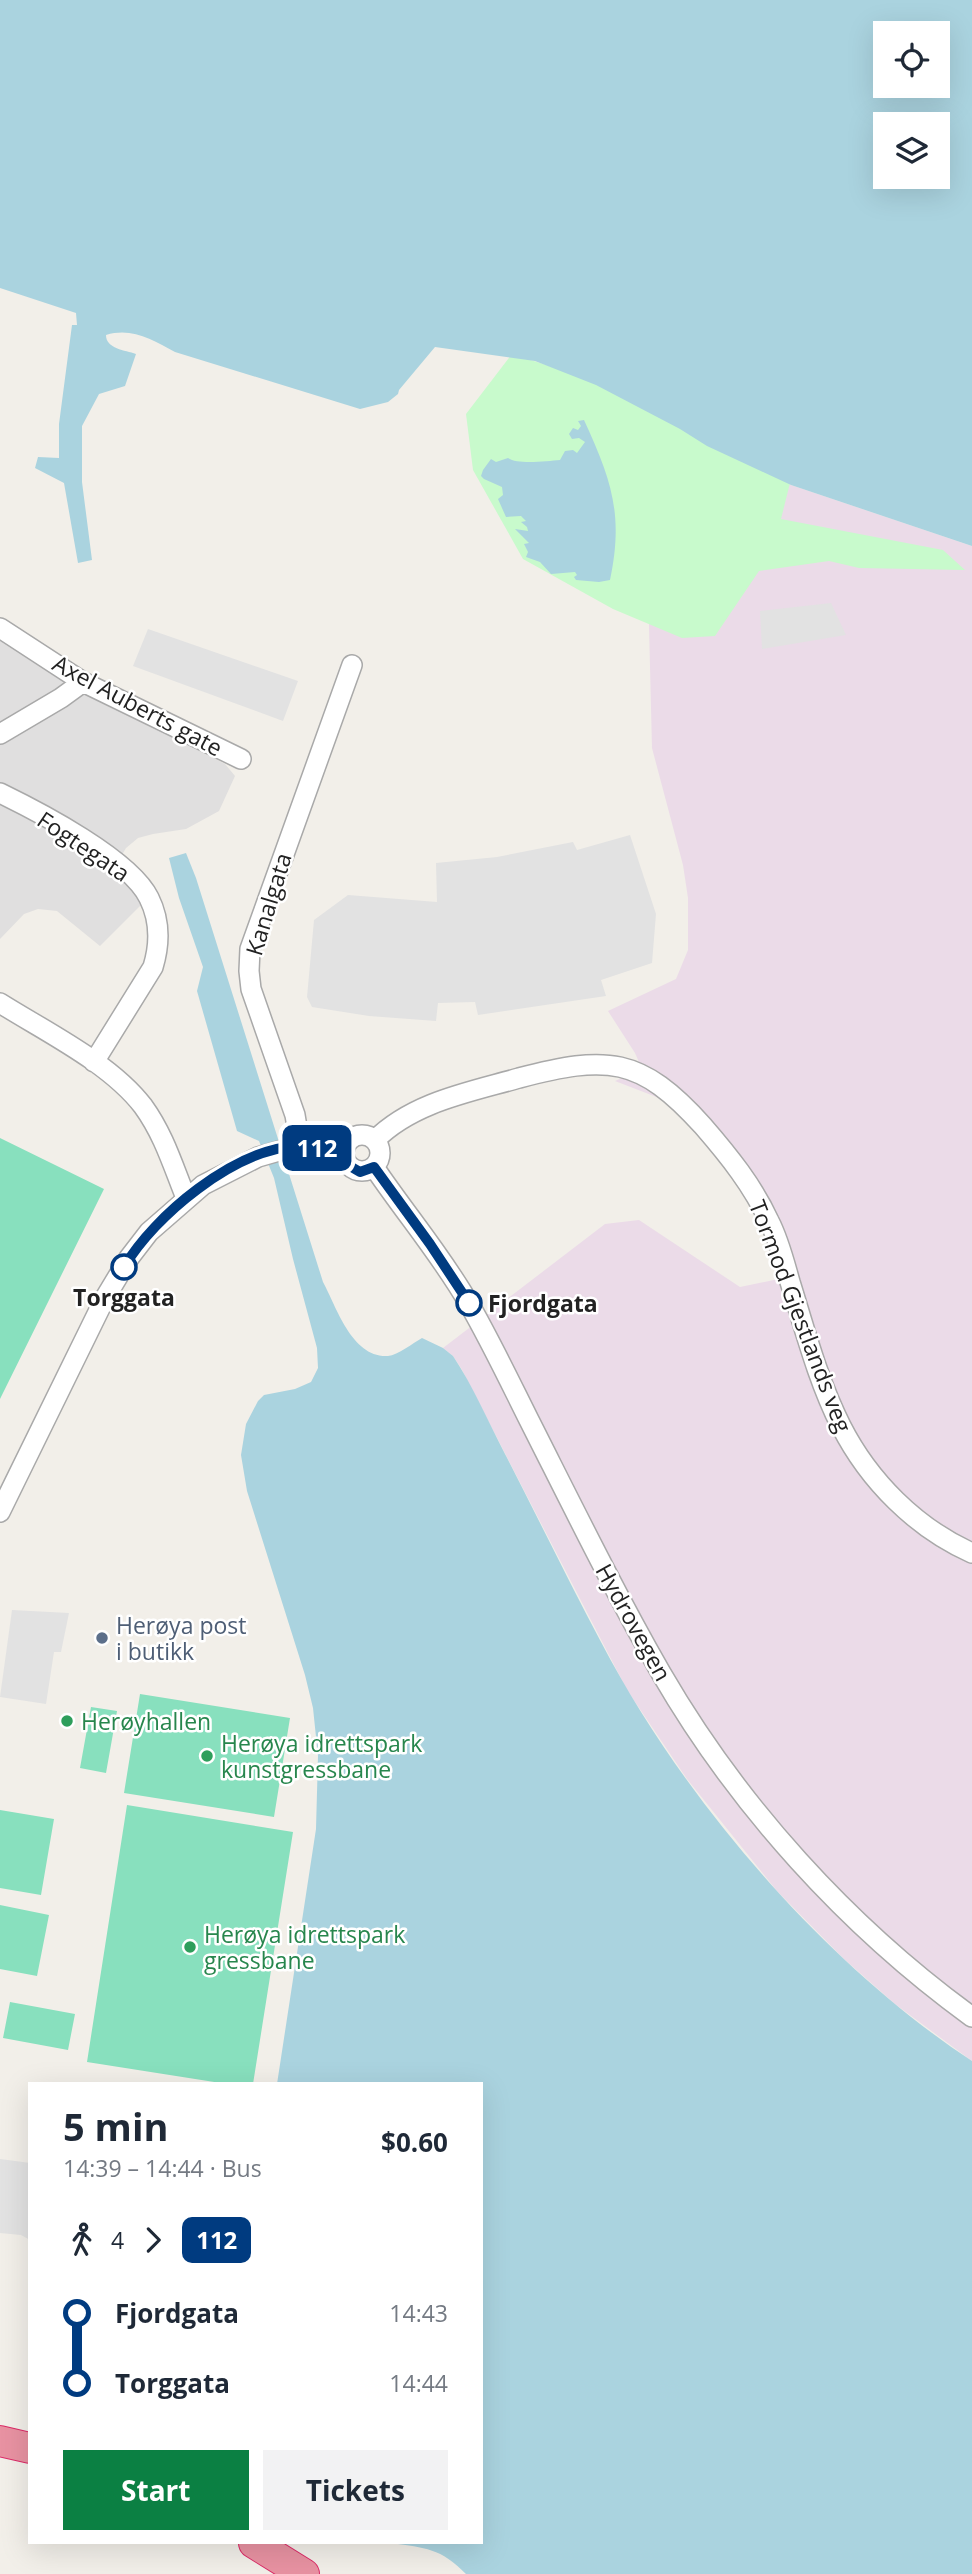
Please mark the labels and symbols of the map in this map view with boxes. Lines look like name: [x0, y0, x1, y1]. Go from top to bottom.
street label: Axel Auberts gate: [48, 647, 228, 763]
street label: Fogtegata: [31, 803, 137, 889]
street label: Kanalgata: [237, 849, 299, 959]
line badge: 112: [277, 1125, 357, 1171]
street label: Tormod Gjestlands veg: [742, 1195, 860, 1437]
marker: Torggata: [111, 1254, 137, 1280]
place label: Torggata: [73, 1281, 175, 1313]
place label: Fjordgata: [488, 1287, 598, 1319]
marker: Fjordgata: [456, 1290, 482, 1316]
street label: Hydrovegen: [589, 1558, 679, 1686]
place label: Herøya post i butikk: [116, 1609, 246, 1667]
marker: Herøya post i butikk: [94, 1630, 110, 1646]
place label: Herøyhallen: [81, 1705, 211, 1737]
marker: Herøyhallen: [59, 1713, 75, 1729]
place label: Herøya idrettspark kunstgressbane: [221, 1727, 422, 1785]
marker: Herøya idrettspark kunstgressbane: [199, 1748, 215, 1764]
place label: Herøya idrettspark gressbane: [204, 1918, 405, 1976]
marker: Herøya idrettspark gressbane: [182, 1939, 198, 1955]

